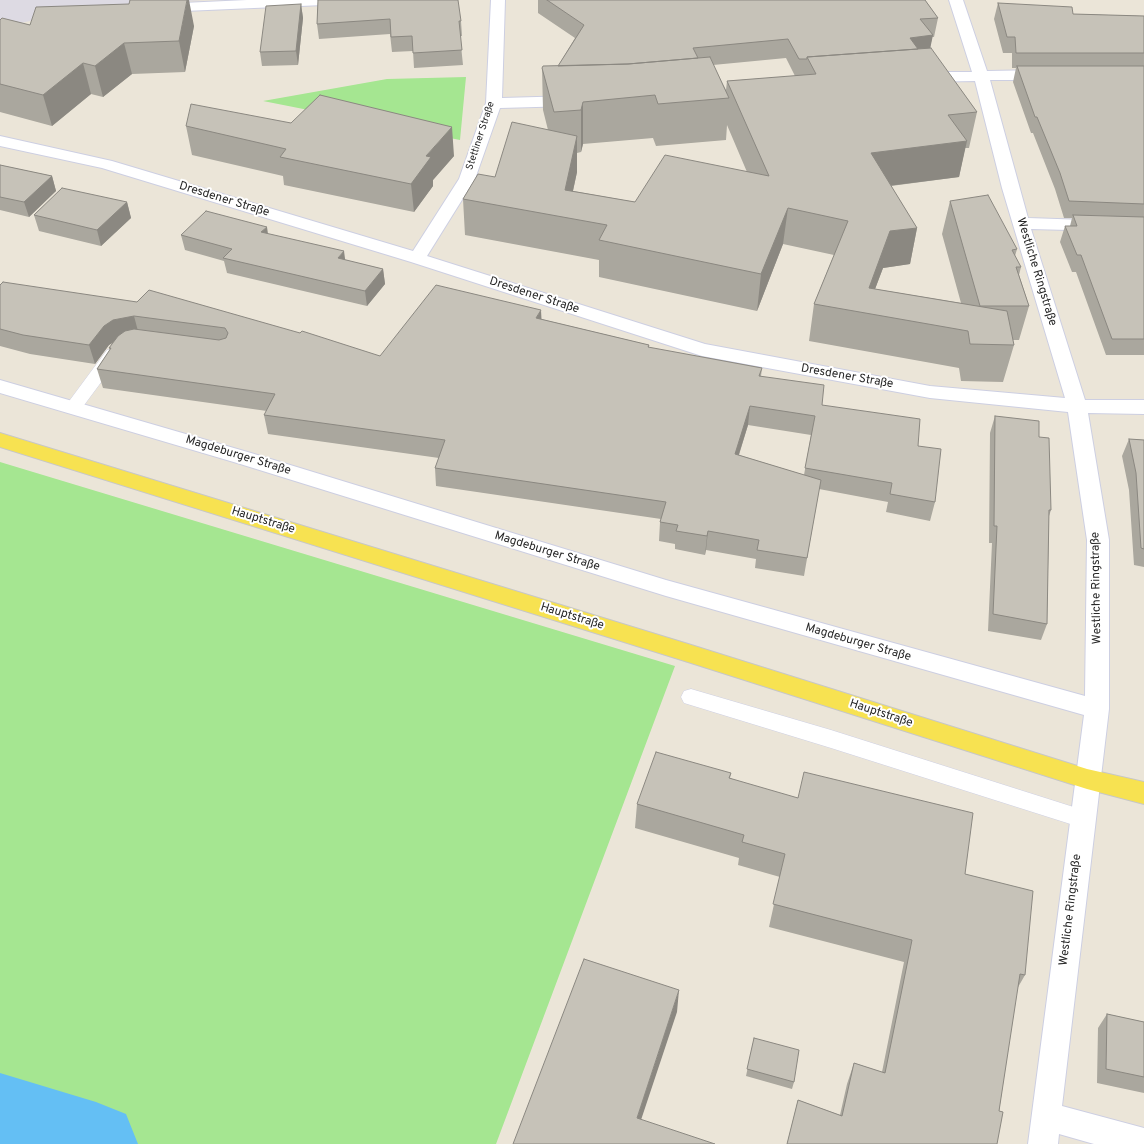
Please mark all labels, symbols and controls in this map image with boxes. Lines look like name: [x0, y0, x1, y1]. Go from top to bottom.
street label: Stettiner Straße: [464, 100, 498, 172]
street label: Dresdener Straße: [177, 179, 271, 221]
street label: Westliche Ringstraße: [1013, 216, 1059, 328]
street label: Dresdener Straße: [487, 275, 581, 317]
street label: Dresdener Straße: [800, 362, 894, 392]
street label: Magdeburger Straße: [184, 433, 292, 479]
street label: Hauptstraße: [229, 505, 297, 537]
street label: Magdeburger Straße: [493, 529, 601, 575]
street label: Westliche Ringstraße: [1089, 532, 1105, 644]
street label: Hauptstraße: [538, 601, 606, 633]
street label: Magdeburger Straße: [803, 621, 913, 665]
street label: Hauptstraße: [848, 697, 914, 731]
street label: Westliche Ringstraße: [1057, 853, 1085, 967]

